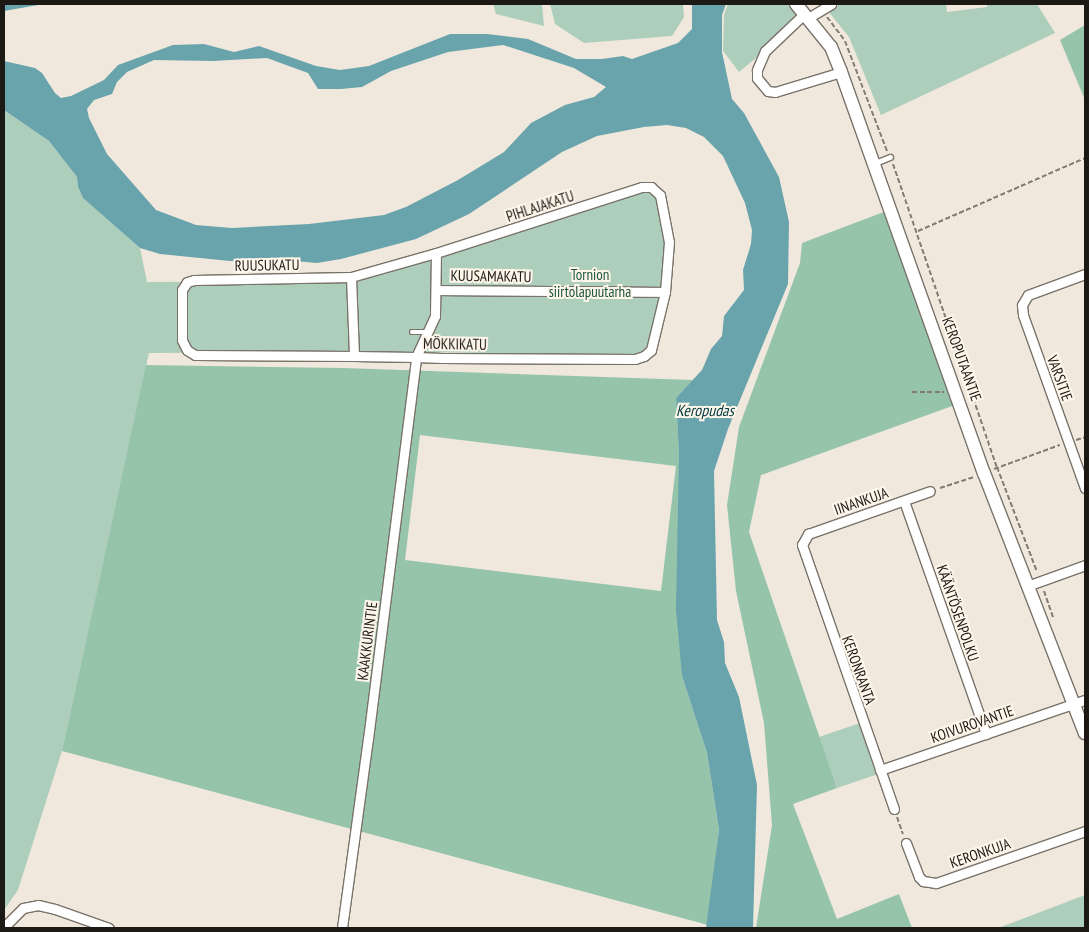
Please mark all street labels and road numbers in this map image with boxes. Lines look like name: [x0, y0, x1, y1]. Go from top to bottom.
street label: PIHLAJAKATU: [504, 187, 576, 225]
street label: RUUSUKATU: [234, 255, 300, 275]
street label: KUUSAMAKATU: [450, 266, 532, 286]
street label: KEROPUTAANTIE: [938, 314, 986, 404]
street label: MÖKKIKATU: [423, 334, 487, 354]
street label: VARSITIE: [1043, 353, 1077, 403]
street label: IINANKUJA: [832, 483, 890, 519]
street label: KÄÄNTÖSENPOLKU: [933, 562, 983, 664]
street label: KAAKKURINTIE: [353, 601, 381, 681]
street label: KERONRANTA: [838, 633, 880, 707]
street label: KOIVUROVANTIE: [928, 701, 1016, 747]
street label: KERONKUJA: [947, 834, 1013, 872]

